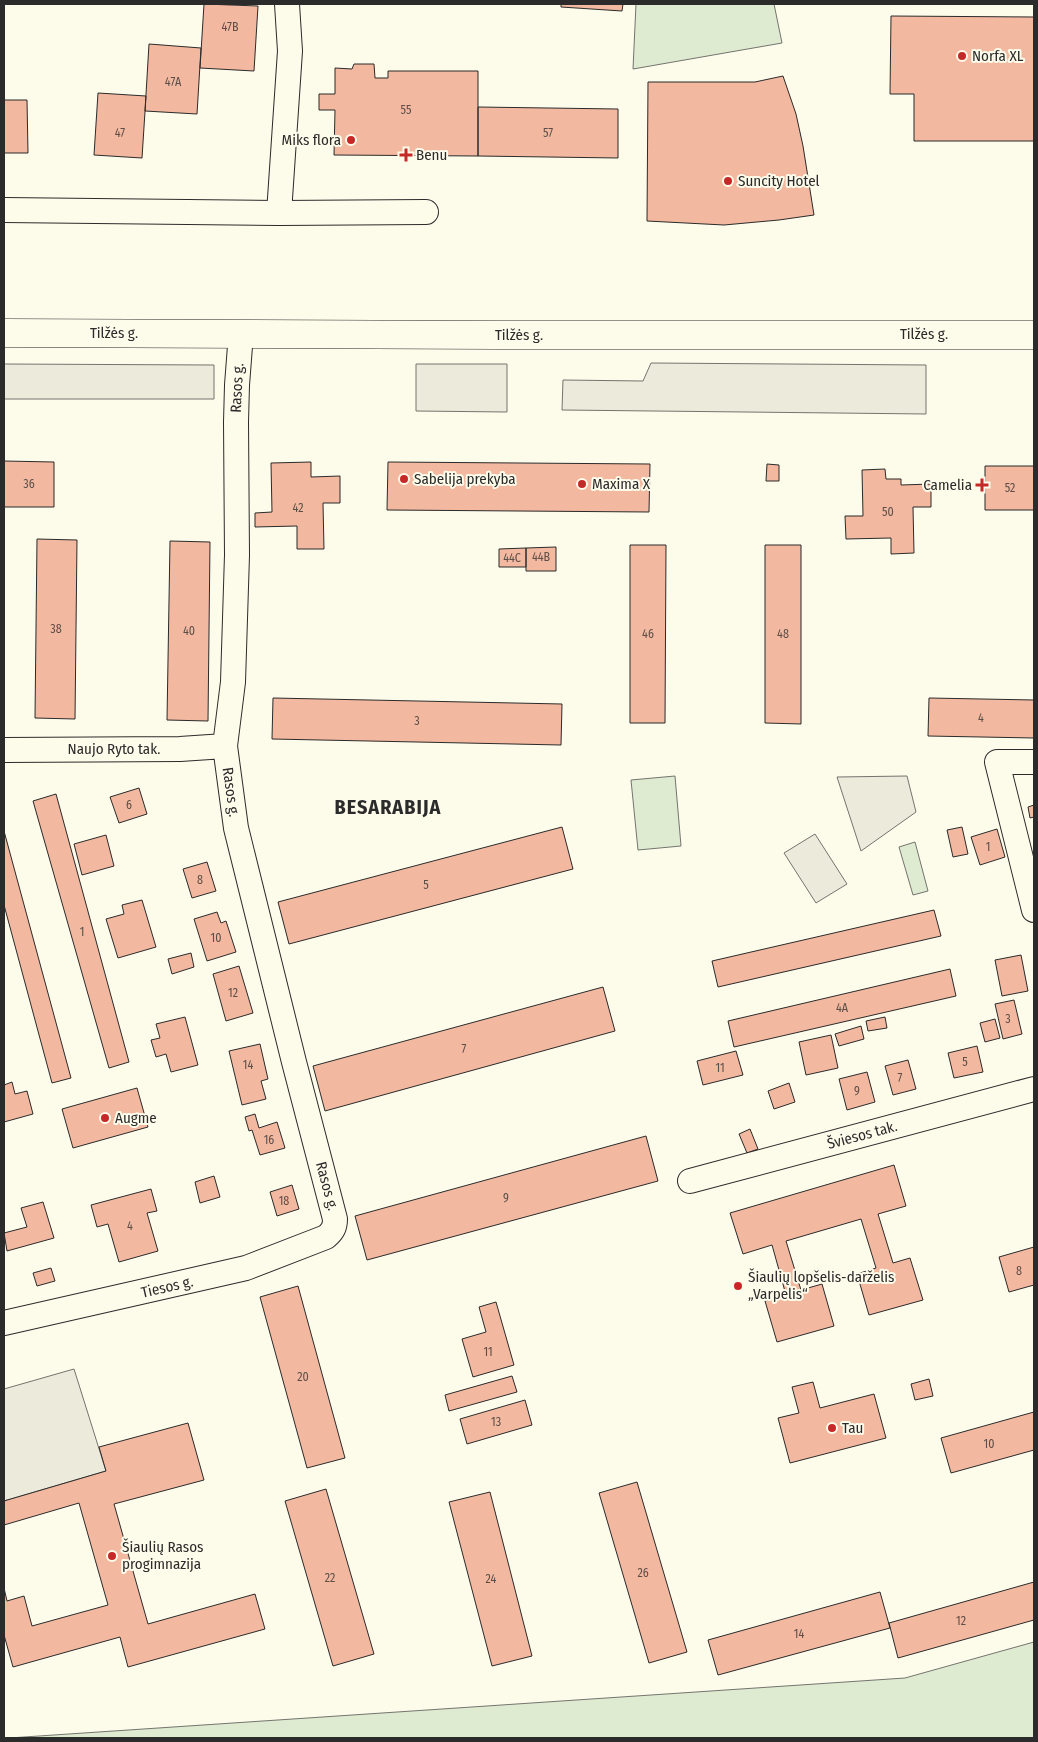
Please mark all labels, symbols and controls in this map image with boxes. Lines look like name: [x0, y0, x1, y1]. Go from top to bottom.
house number: 47B: [221, 20, 239, 34]
place label: Norfa XL: [972, 47, 1024, 65]
marker: Norfa XL: [956, 50, 968, 62]
house number: 47A: [165, 75, 182, 89]
house number: 55: [401, 103, 412, 117]
house number: 47: [115, 126, 125, 140]
house number: 57: [543, 126, 553, 140]
place label: Miks flora: [282, 131, 341, 149]
marker: Miks flora: [345, 134, 357, 146]
place label: Benu: [416, 146, 447, 164]
marker: Benu: [400, 149, 412, 161]
place label: Suncity Hotel: [738, 172, 820, 190]
marker: Suncity Hotel: [722, 175, 734, 187]
street label: Tilžės g.: [90, 324, 138, 342]
street label: Tilžės g.: [900, 325, 948, 343]
street label: Tilžės g.: [495, 326, 543, 344]
street label: Rasos g.: [227, 363, 247, 413]
place label: Sabelija prekyba: [414, 470, 516, 488]
marker: Sabelija prekyba: [398, 473, 410, 485]
place label: Maxima X: [592, 475, 651, 493]
place label: Camelia: [923, 476, 972, 494]
house number: 36: [23, 477, 35, 491]
marker: Maxima X: [576, 478, 588, 490]
marker: Camelia: [976, 479, 988, 491]
house number: 52: [1005, 481, 1015, 495]
house number: 42: [293, 501, 303, 515]
house number: 50: [882, 505, 894, 519]
house number: 44B: [532, 550, 551, 564]
house number: 44C: [503, 551, 521, 565]
house number: 38: [50, 622, 62, 636]
house number: 40: [183, 624, 195, 638]
house number: 46: [642, 627, 654, 641]
house number: 48: [777, 627, 789, 641]
house number: 4: [978, 711, 984, 725]
house number: 3: [414, 714, 420, 728]
street label: Naujo Ryto tak.: [68, 740, 160, 758]
street label: Rasos g.: [219, 766, 243, 818]
district label: BESARABIJA: [335, 795, 442, 819]
house number: 6: [126, 798, 132, 812]
house number: 1: [986, 840, 990, 854]
house number: 8: [197, 873, 203, 887]
house number: 5: [423, 878, 429, 892]
house number: 1: [80, 925, 84, 939]
house number: 10: [211, 931, 221, 945]
house number: 12: [228, 986, 238, 1000]
house number: 4A: [836, 1001, 849, 1015]
house number: 3: [1005, 1012, 1011, 1026]
house number: 7: [462, 1042, 467, 1056]
house number: 5: [962, 1055, 968, 1069]
house number: 14: [243, 1058, 253, 1072]
house number: 11: [715, 1061, 725, 1075]
house number: 7: [898, 1071, 903, 1085]
house number: 9: [854, 1084, 860, 1098]
place label: Augme: [115, 1109, 157, 1127]
marker: Augme: [99, 1112, 111, 1124]
street label: Šviesos tak.: [825, 1117, 899, 1153]
house number: 16: [264, 1133, 274, 1147]
street label: Rasos g.: [312, 1160, 342, 1212]
house number: 9: [503, 1191, 509, 1205]
house number: 18: [279, 1194, 289, 1208]
house number: 4: [127, 1219, 133, 1233]
house number: 8: [1016, 1264, 1022, 1278]
place label: Šiaulių lopšelis-darželis „Varpelis“: [748, 1268, 894, 1303]
street label: Tiesos g.: [139, 1272, 195, 1302]
marker: Šiaulių lopšelis-darželis „Varpelis“: [732, 1280, 744, 1292]
house number: 11: [483, 1345, 493, 1359]
house number: 20: [297, 1370, 309, 1384]
house number: 13: [491, 1415, 501, 1429]
place label: Tau: [842, 1419, 863, 1437]
marker: Tau: [826, 1422, 838, 1434]
house number: 10: [984, 1437, 994, 1451]
place label: Šiaulių Rasos progimnazija: [122, 1538, 204, 1573]
marker: Šiaulių Rasos progimnazija: [106, 1550, 118, 1562]
house number: 26: [637, 1566, 649, 1580]
house number: 22: [325, 1571, 335, 1585]
house number: 24: [486, 1572, 497, 1586]
house number: 12: [956, 1614, 966, 1628]
house number: 14: [794, 1627, 804, 1641]

